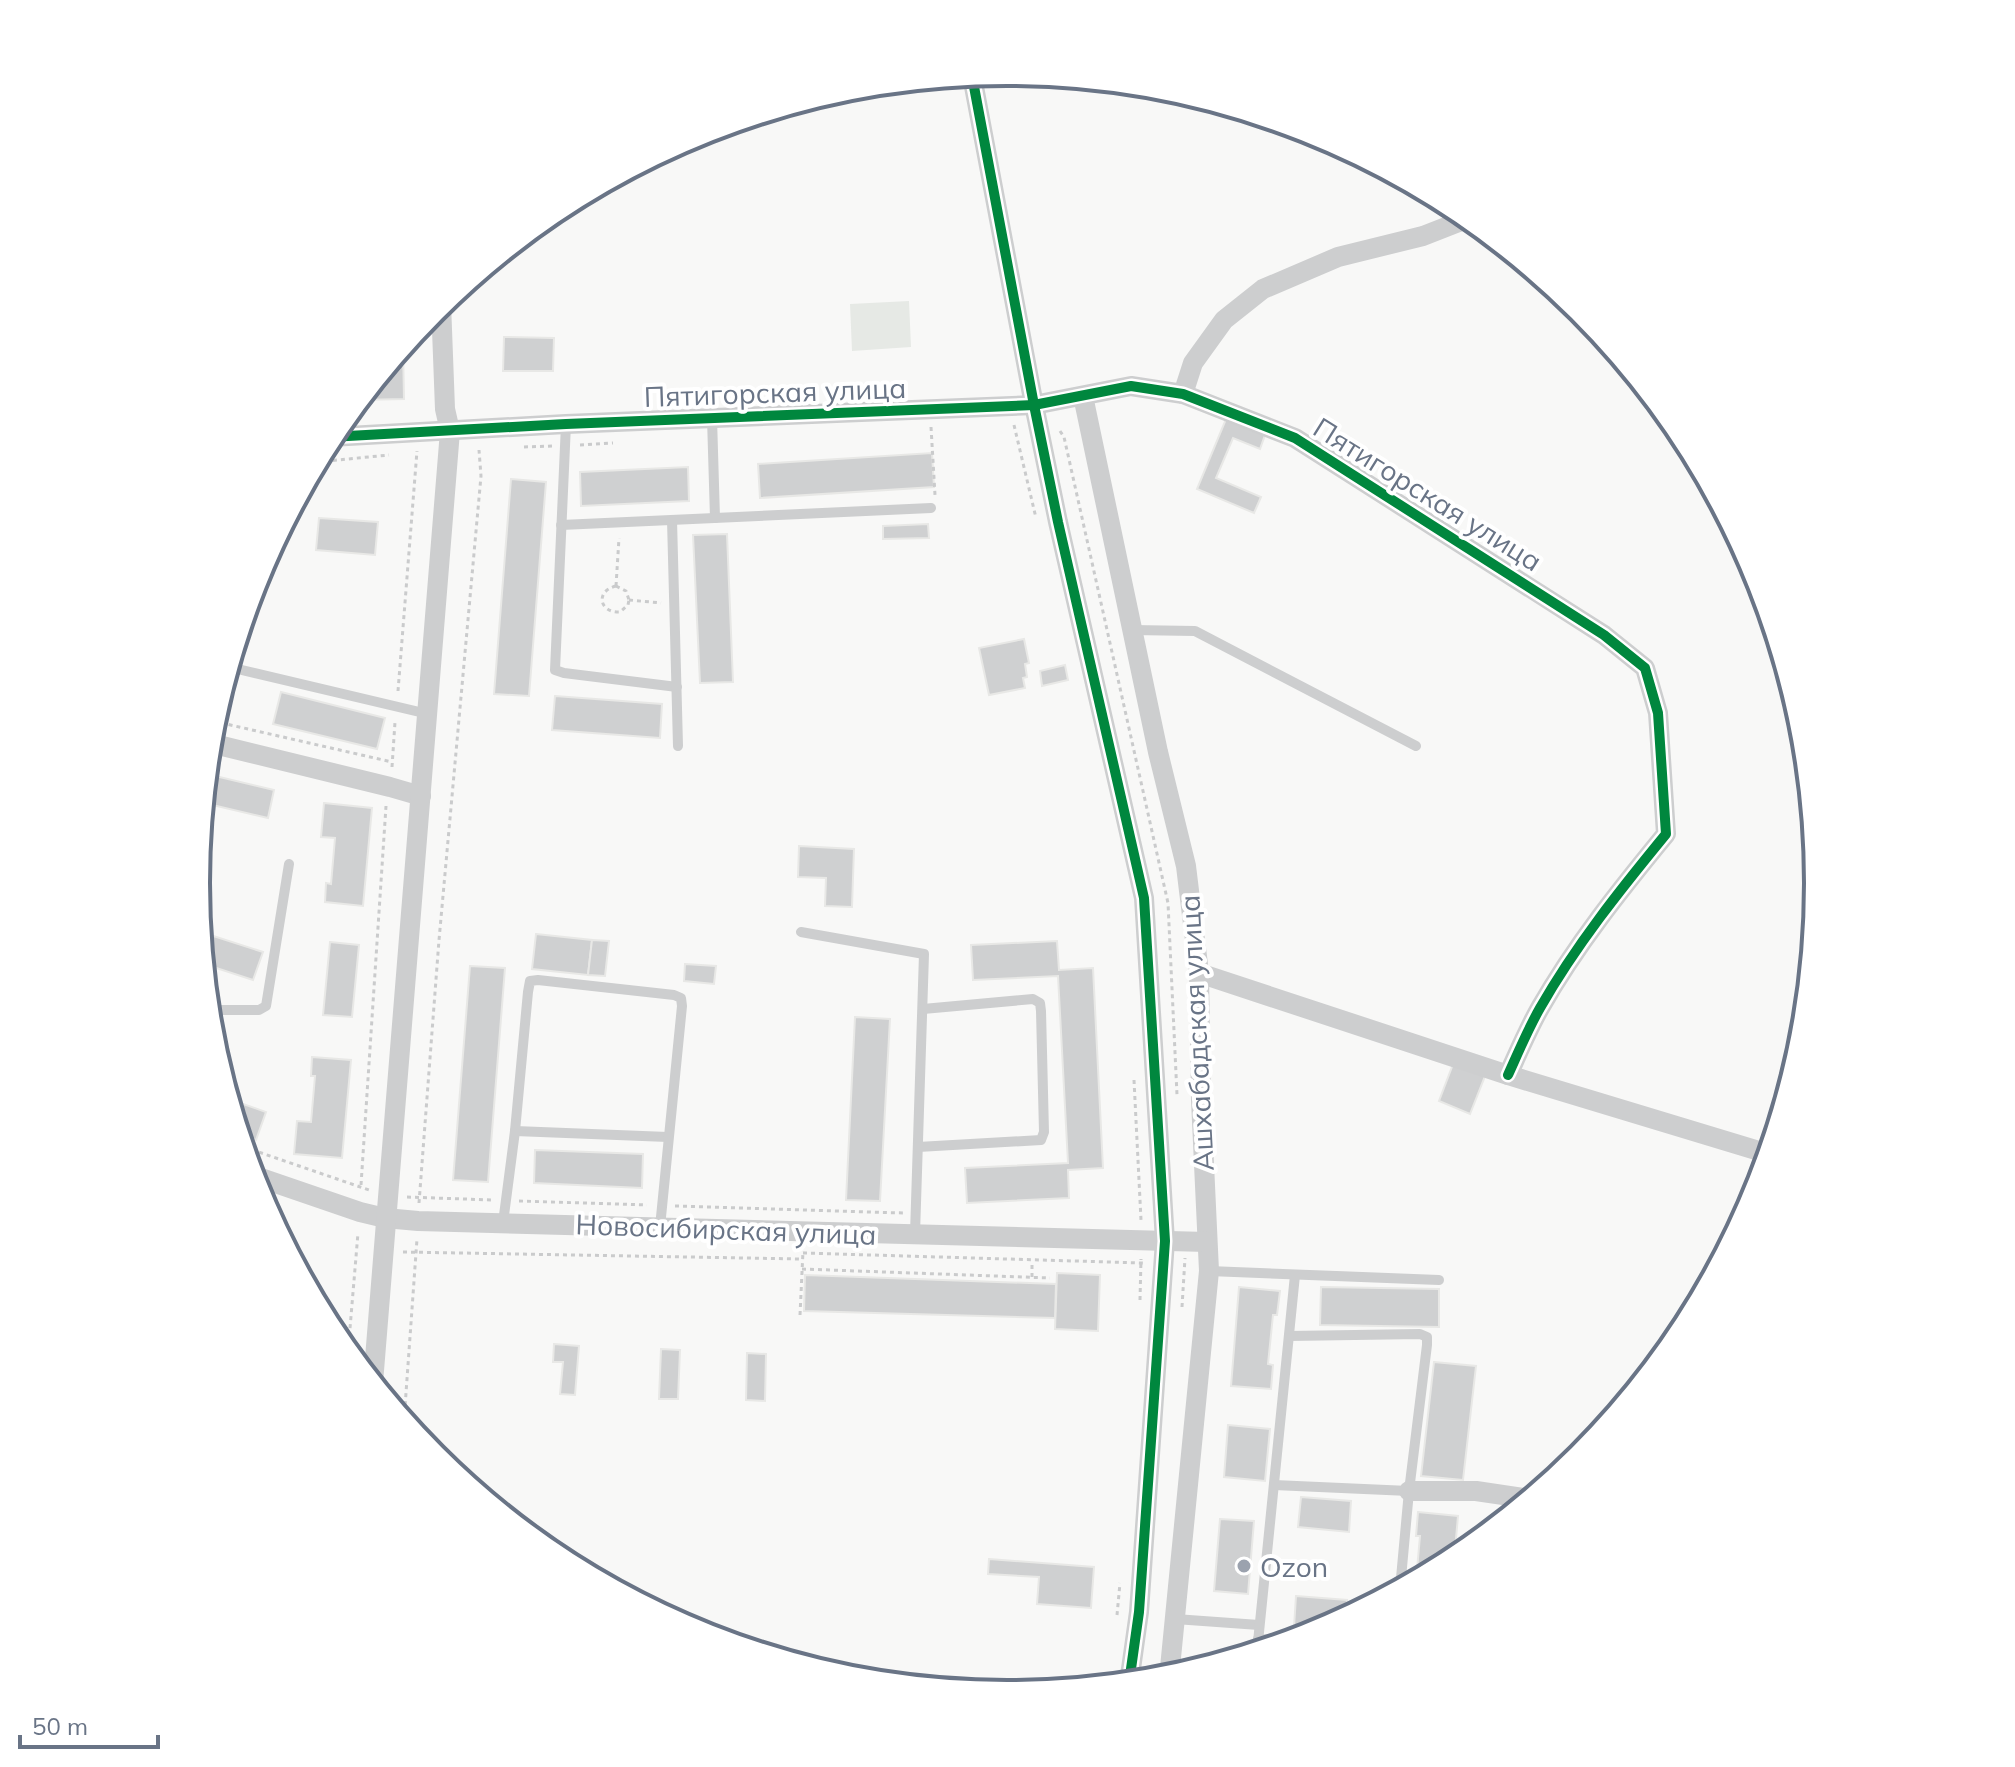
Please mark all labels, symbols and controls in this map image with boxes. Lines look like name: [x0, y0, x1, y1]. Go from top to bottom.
street label: Пятигорская улица: [643, 370, 907, 414]
street label: Пятигорская улица: [1307, 410, 1549, 578]
street label: Ашхабадская улица: [1171, 894, 1221, 1172]
street label: Новосибирская улица: [575, 1206, 877, 1252]
place label: Ozon: [1260, 1549, 1328, 1584]
marker: Ozon: [1235, 1557, 1253, 1575]
scale bar: [20, 1699, 158, 1749]
text: 50 m: [32, 1711, 88, 1741]

